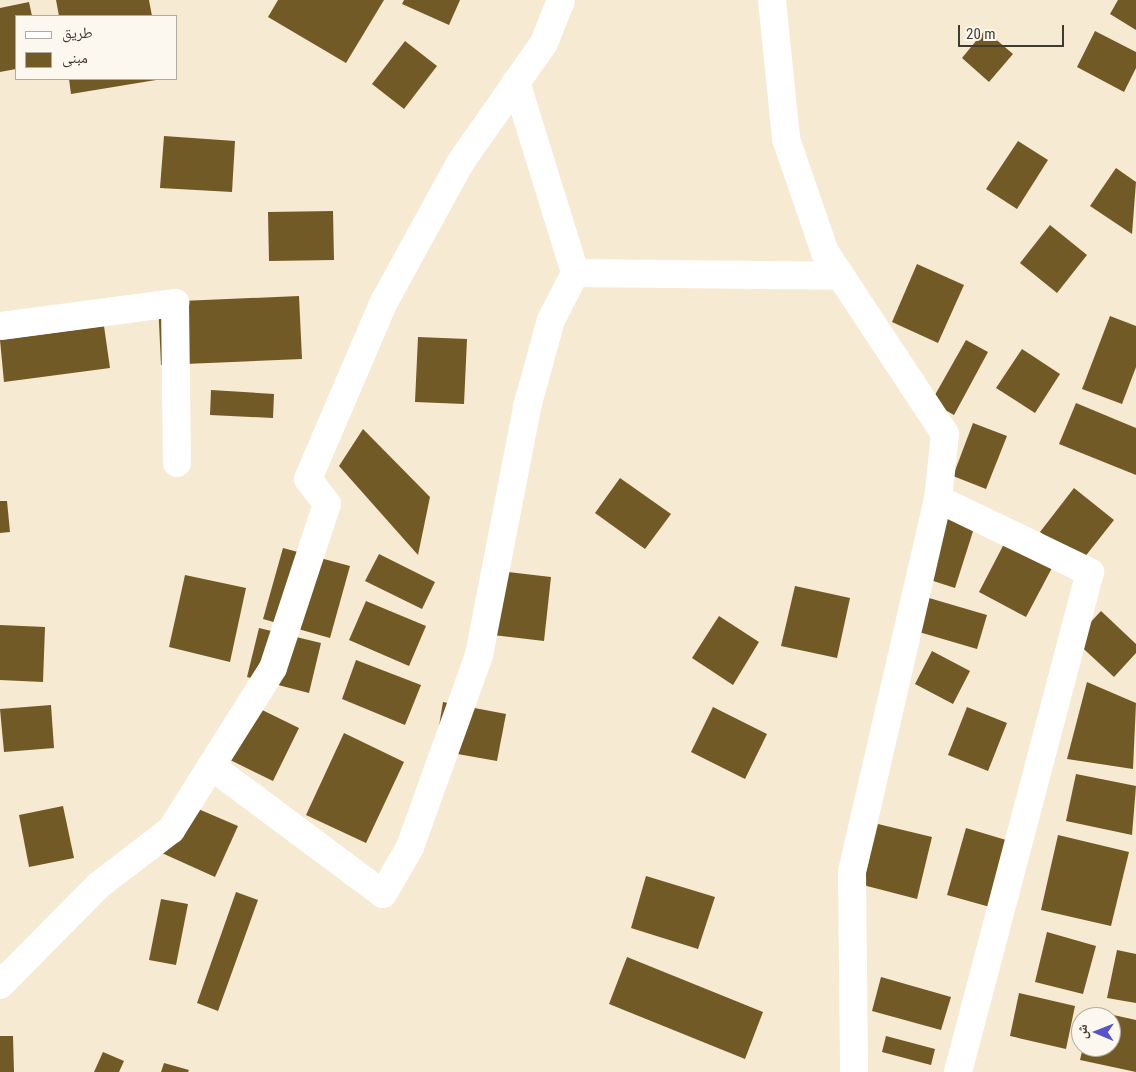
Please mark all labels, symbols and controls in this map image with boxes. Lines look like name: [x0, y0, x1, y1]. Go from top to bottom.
legend: [15, 15, 178, 80]
scale bar: [961, 15, 1067, 47]
text: طريق: [62, 24, 93, 42]
text: 20 m: [966, 25, 996, 43]
text: مبنى: [62, 49, 88, 67]
north arrow: [1071, 1007, 1121, 1057]
text: ش: [1074, 1024, 1090, 1039]

